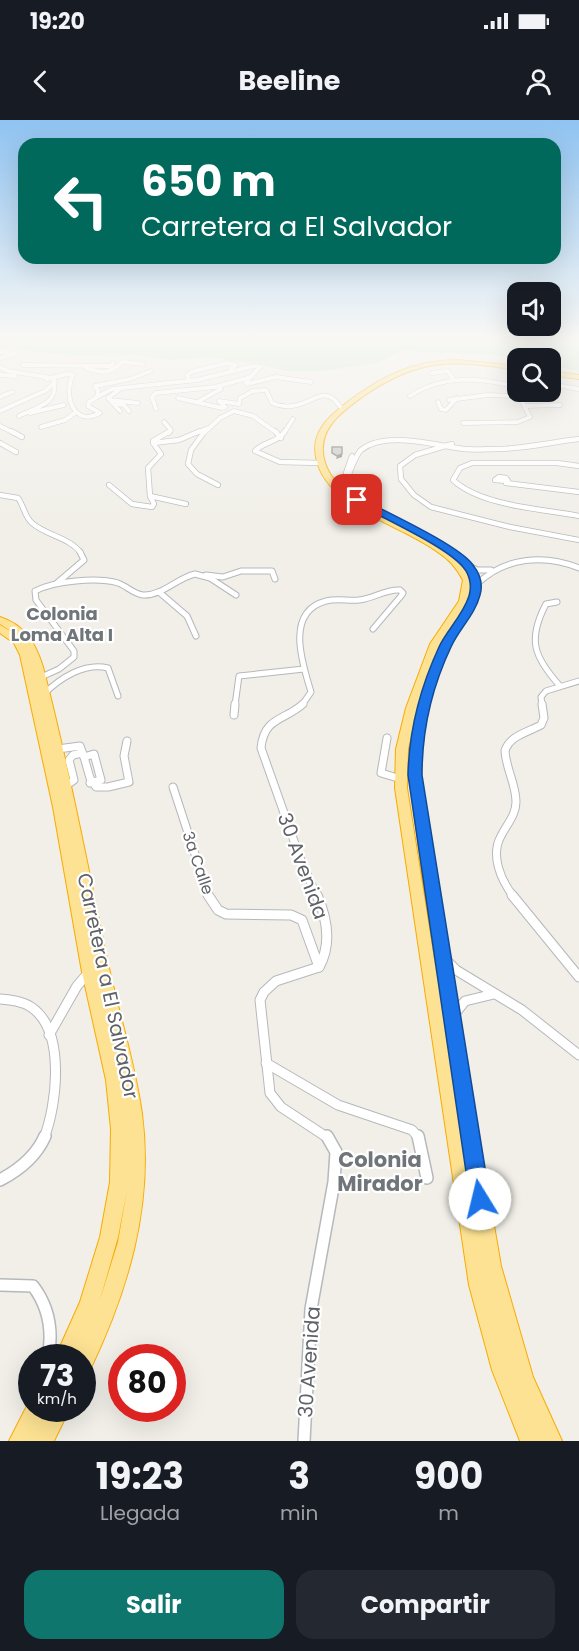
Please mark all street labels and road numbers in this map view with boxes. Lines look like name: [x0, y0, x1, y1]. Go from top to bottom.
street label: 30 Avenida: [271, 809, 335, 923]
street label: 3a Calle: [176, 828, 220, 898]
street label: Carretera a El Salvador: [70, 870, 146, 1102]
street label: 30 Avenida: [291, 1305, 327, 1419]

